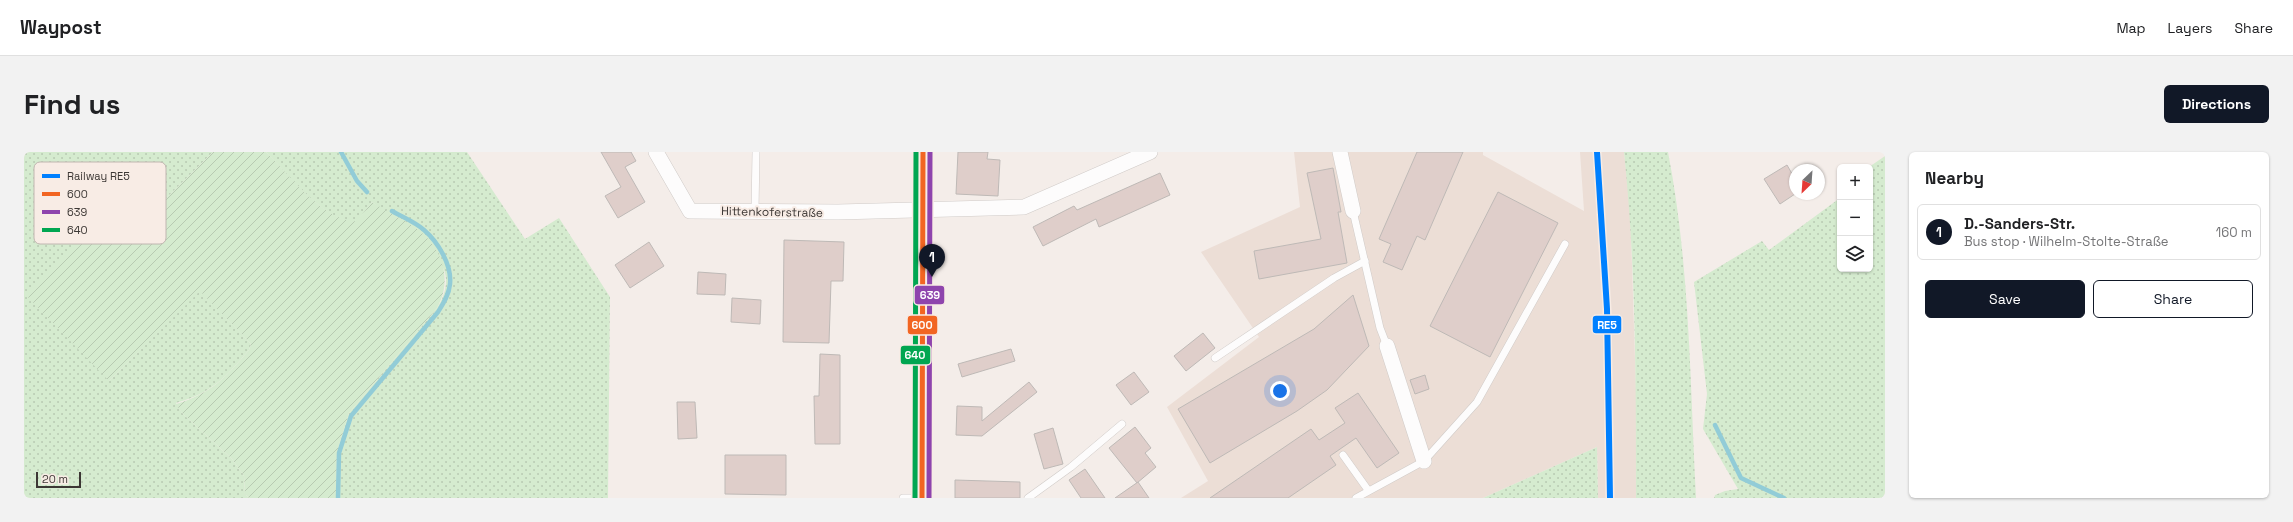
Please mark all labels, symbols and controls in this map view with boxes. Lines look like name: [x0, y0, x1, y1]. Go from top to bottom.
text: Waypost: [20, 15, 102, 40]
text: Map: [2116, 19, 2146, 37]
text: Layers: [2168, 19, 2212, 37]
text: Share: [2234, 19, 2273, 37]
button: Directions: [2164, 85, 2269, 123]
text: Find us: [24, 86, 121, 122]
legend: [34, 162, 166, 244]
north arrow: [1789, 164, 1825, 200]
map controls: [1837, 164, 1873, 272]
button: +: [1837, 164, 1873, 200]
text: Nearby: [1925, 167, 1984, 189]
text: Railway RE5: [67, 169, 130, 183]
text: 600: [67, 187, 88, 201]
button: −: [1837, 200, 1873, 236]
street label: Hittenkoferstraße: [721, 203, 823, 221]
text: 639: [67, 205, 87, 219]
text: D.-Sanders-Str.: [1964, 214, 2075, 233]
text: 640: [67, 223, 88, 237]
text: 1: [1936, 224, 1942, 241]
text: 160 m: [2216, 224, 2252, 241]
text: Bus stop · Wilhelm-Stolte-Straße: [1964, 233, 2169, 250]
button: layers: [1837, 236, 1873, 272]
pin: 1: [919, 244, 945, 277]
button: Save: [1925, 280, 2085, 318]
button: Share: [2093, 280, 2253, 318]
line badge: 639: [914, 285, 945, 305]
text: 639: [920, 288, 940, 302]
line badge: 600: [907, 315, 938, 335]
line badge: RE5: [1592, 315, 1622, 334]
text: 600: [911, 318, 933, 332]
text: RE5: [1597, 318, 1617, 332]
line badge: 640: [900, 345, 931, 365]
text: 640: [905, 348, 925, 362]
your location: [1270, 381, 1290, 401]
scale bar: [36, 470, 81, 489]
text: 20 m: [42, 472, 68, 486]

